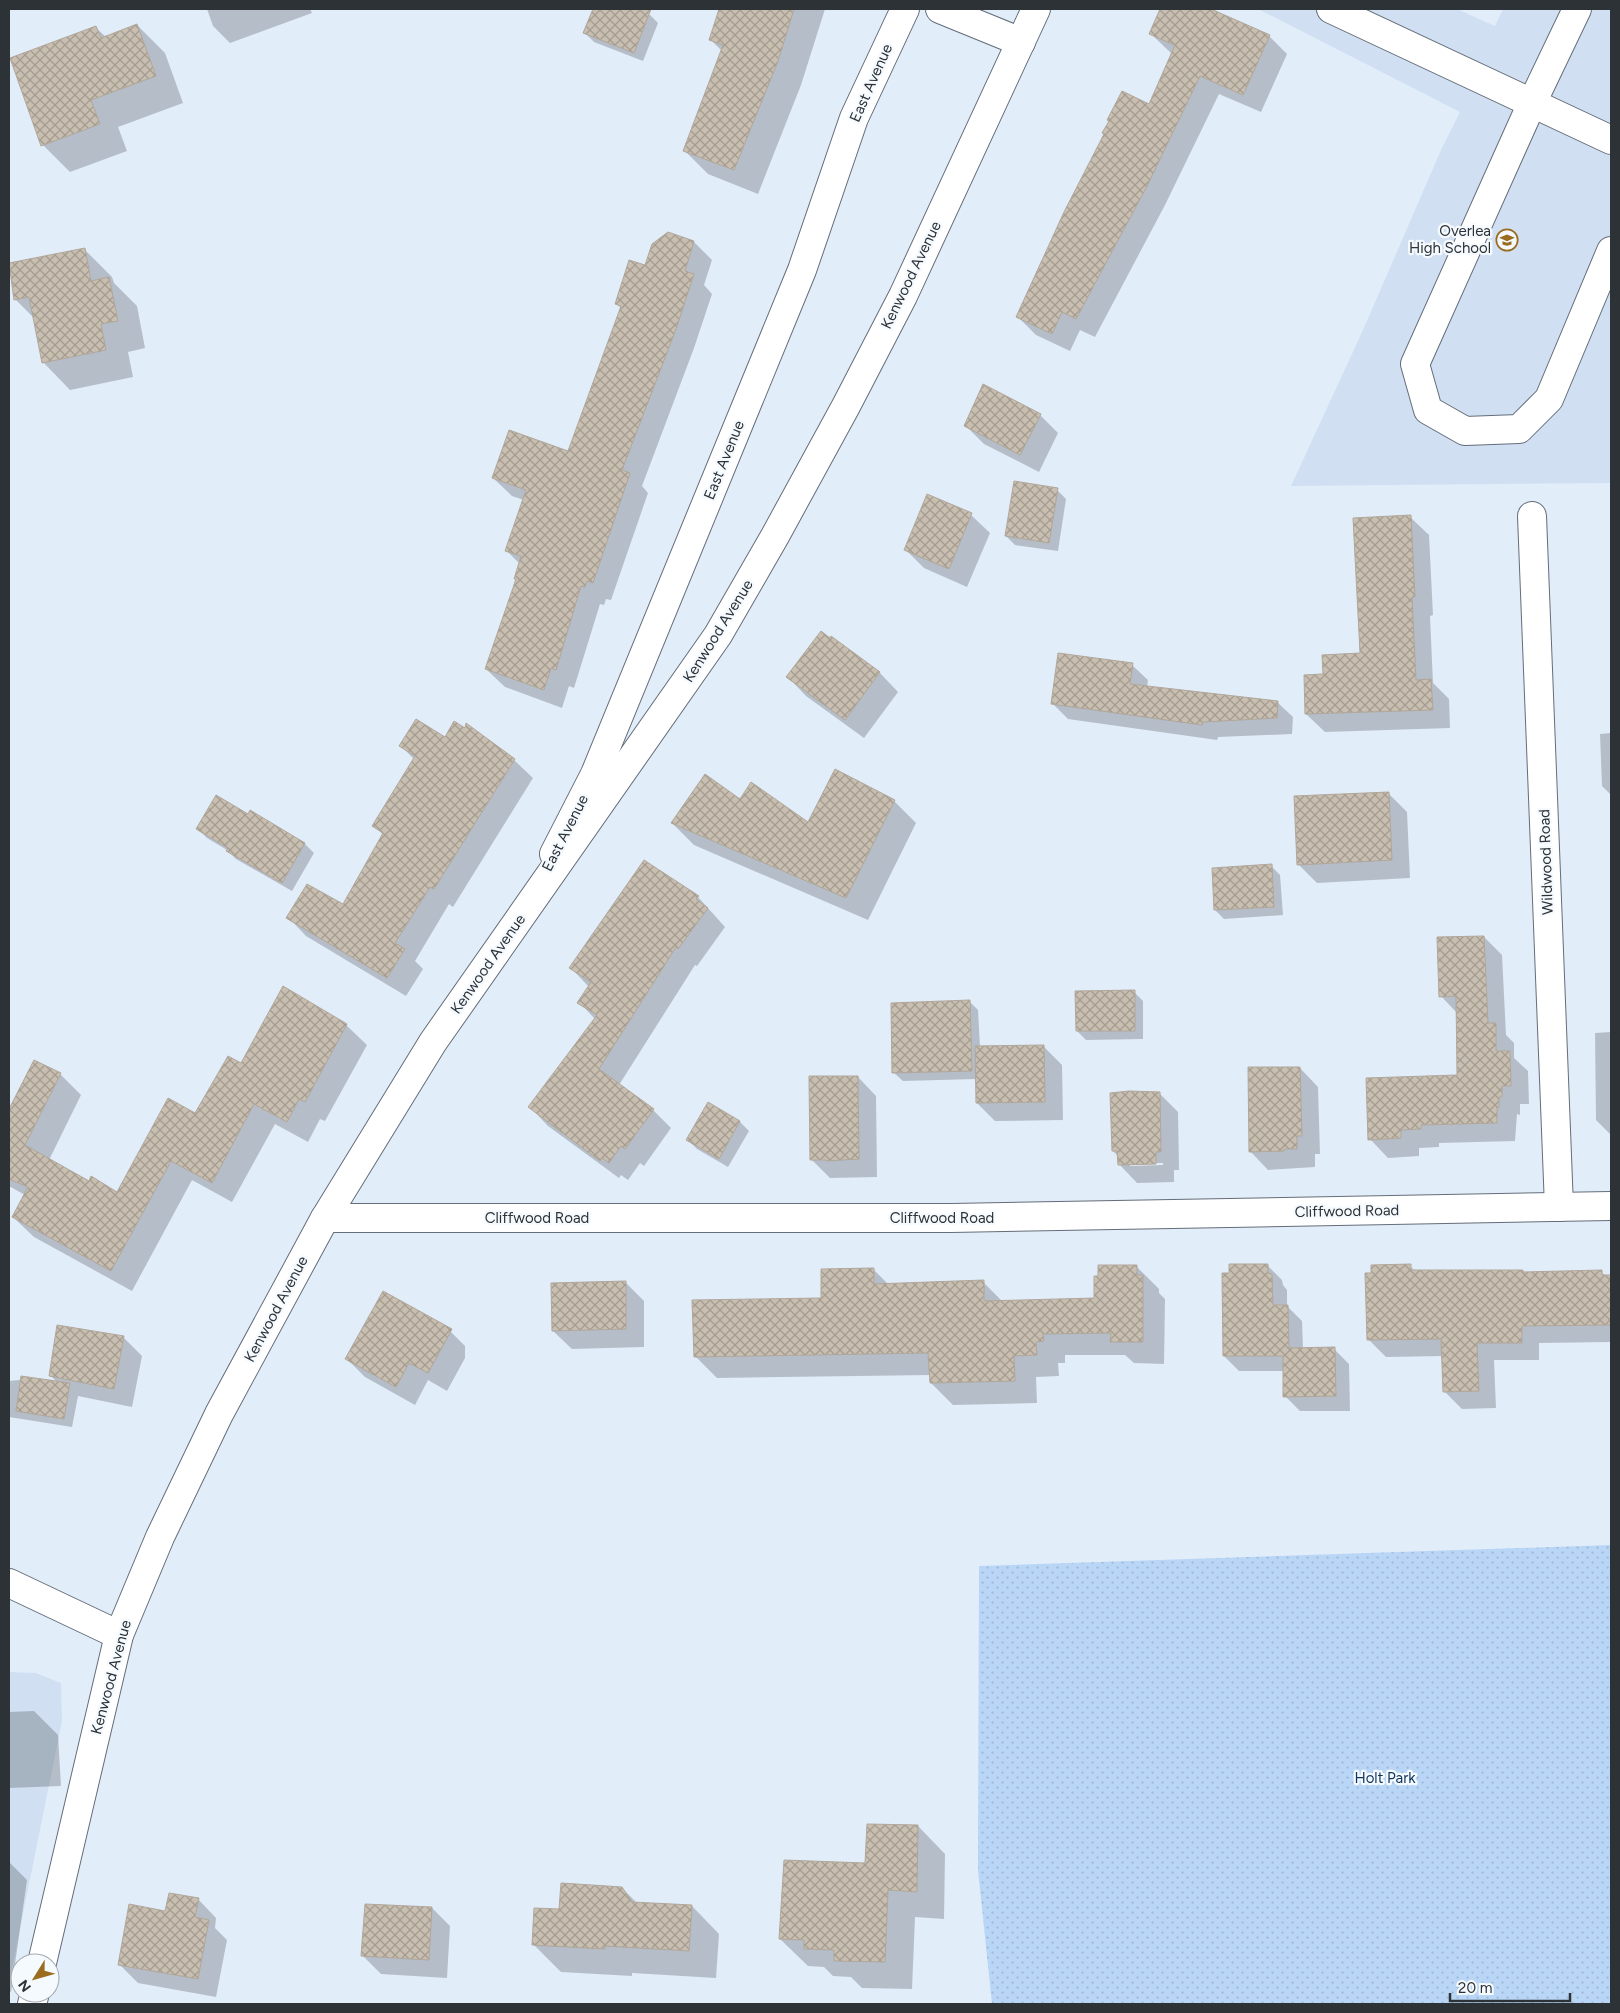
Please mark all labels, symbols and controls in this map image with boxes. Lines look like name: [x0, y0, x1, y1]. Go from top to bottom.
street label: East Avenue: [846, 41, 896, 125]
street label: Kenwood Avenue: [877, 218, 945, 332]
place label: Overlea High School: [1409, 222, 1491, 257]
school or university icon: Overlea High School: [1495, 228, 1519, 252]
street label: East Avenue: [700, 418, 748, 502]
street label: Kenwood Avenue: [679, 576, 757, 686]
street label: East Avenue: [538, 792, 592, 874]
street label: Wildwood Road: [1535, 809, 1557, 915]
street label: Kenwood Avenue: [447, 911, 529, 1017]
street label: Cliffwood Road: [1295, 1201, 1399, 1221]
street label: Cliffwood Road: [485, 1209, 589, 1227]
street label: Cliffwood Road: [890, 1209, 994, 1227]
street label: Kenwood Avenue: [240, 1253, 312, 1365]
street label: Kenwood Avenue: [87, 1618, 135, 1736]
park label: Holt Park: [1354, 1769, 1416, 1787]
north arrow: [10, 1953, 60, 2003]
scale bar: [1450, 1970, 1570, 2002]
text: N: [15, 1976, 35, 1995]
text: 20 m: [1458, 1979, 1492, 1997]

